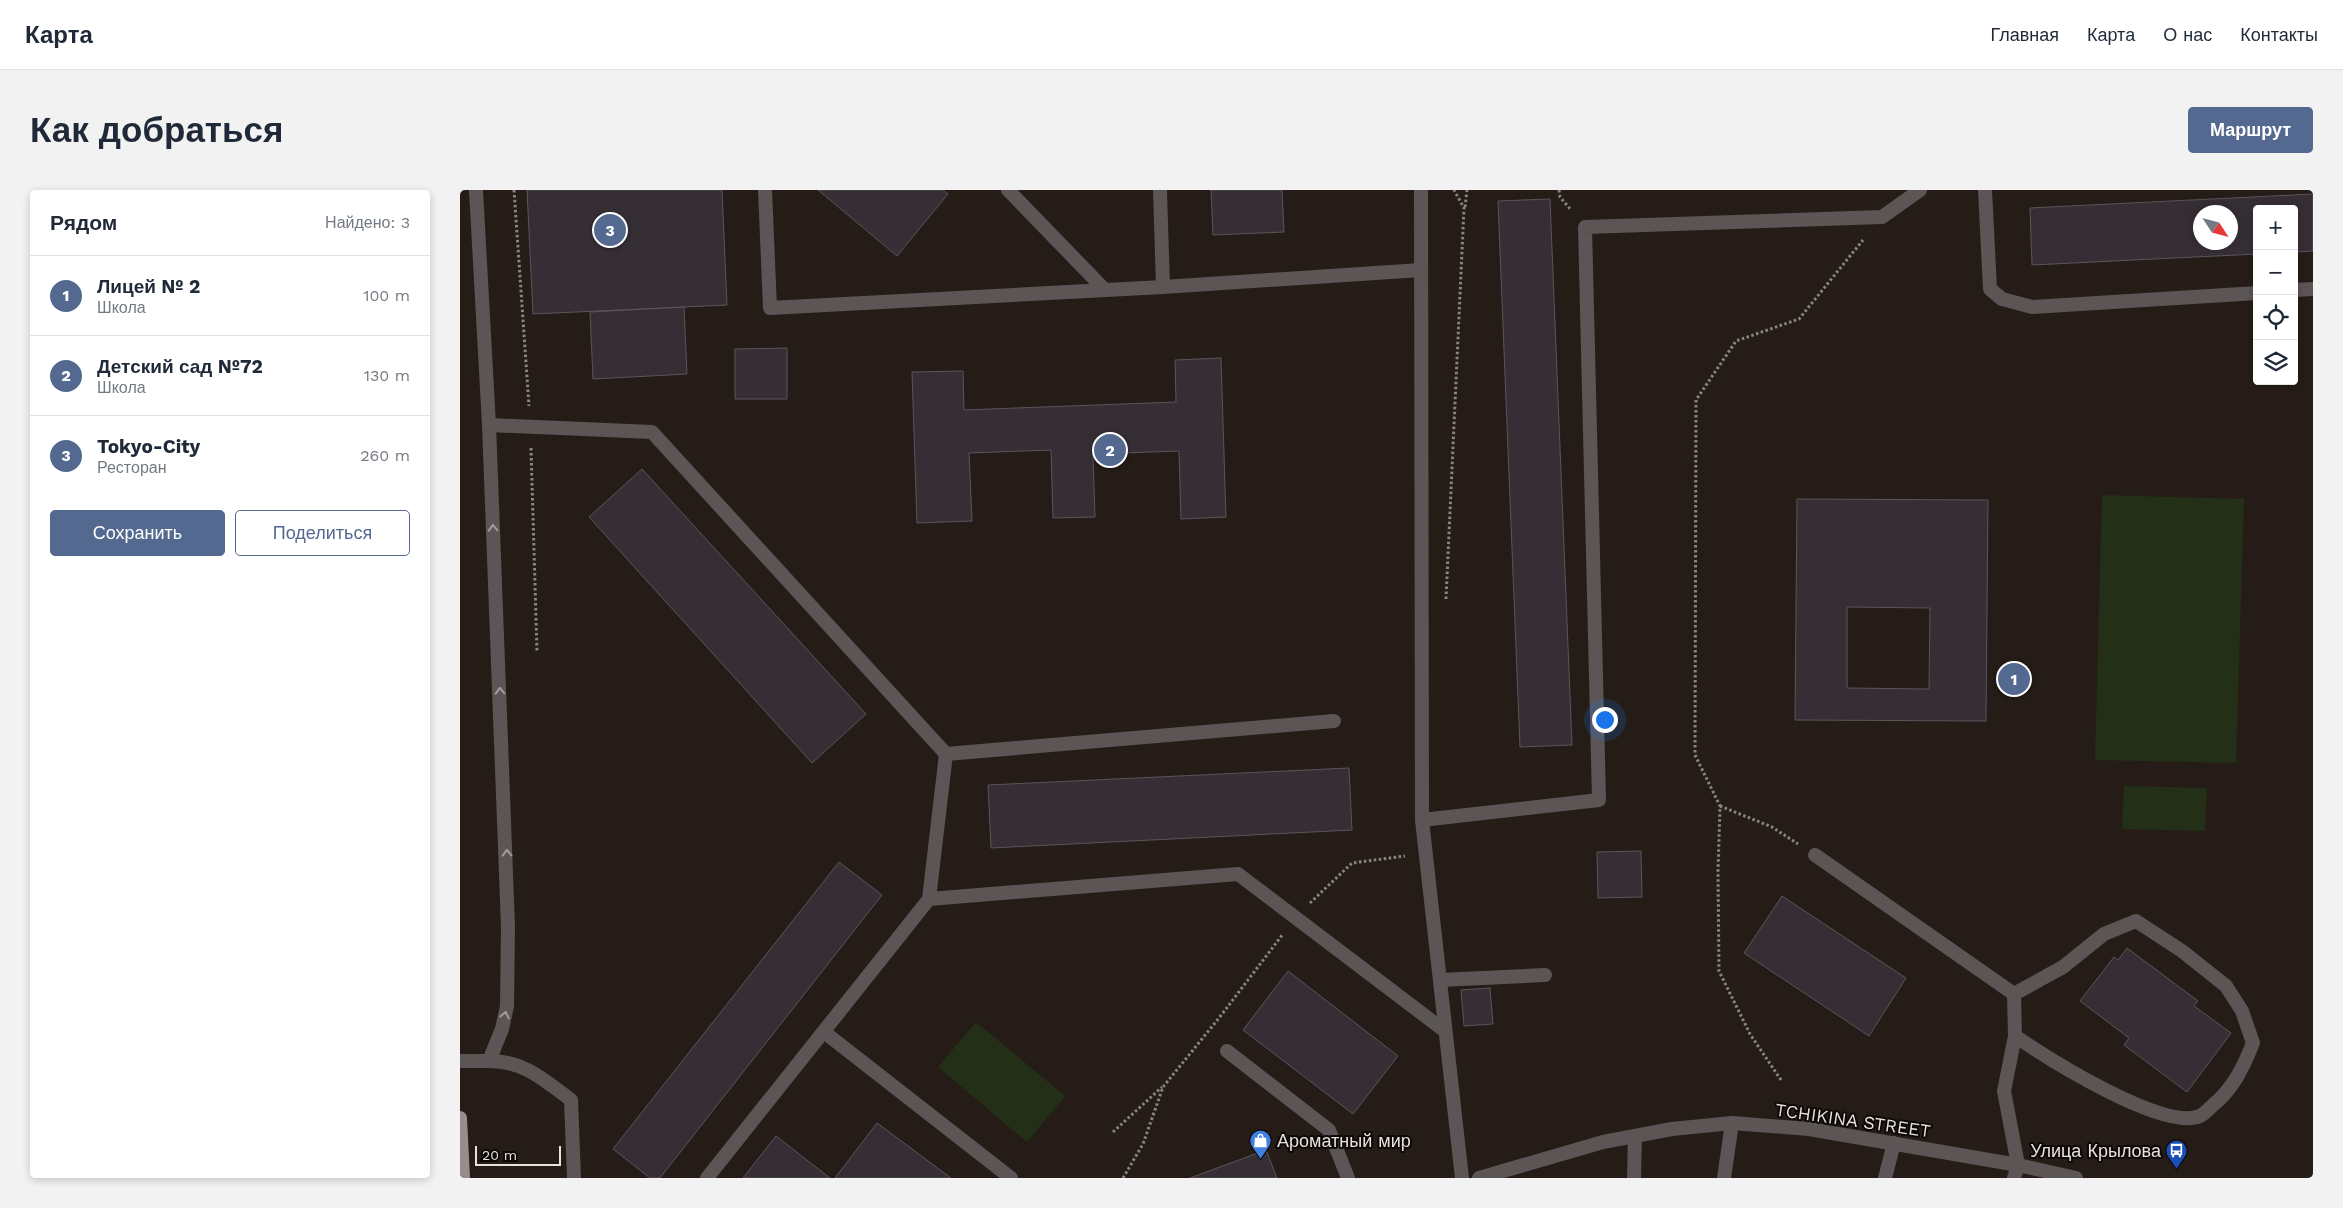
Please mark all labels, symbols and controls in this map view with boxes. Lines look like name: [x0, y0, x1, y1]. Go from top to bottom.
text: Карта: [25, 21, 93, 49]
text: Главная: [1990, 24, 2059, 45]
text: Карта: [2087, 24, 2135, 45]
text: О нас: [2163, 24, 2212, 45]
text: Контакты: [2240, 24, 2318, 45]
button: Маршрут: [2188, 107, 2313, 153]
text: Как добраться: [30, 109, 283, 151]
north arrow: [2193, 205, 2238, 250]
map controls: [2253, 205, 2298, 385]
button: +: [2253, 205, 2298, 250]
text: Рядом: [50, 210, 117, 235]
pin: 3: [594, 211, 626, 249]
text: Найдено: 3: [325, 213, 410, 232]
button: −: [2253, 250, 2298, 295]
text: Лицей № 2: [97, 275, 200, 298]
text: 1: [63, 286, 69, 305]
text: 100 m: [363, 286, 410, 305]
button: locate: [2253, 295, 2298, 340]
text: Школа: [97, 298, 146, 317]
button: layers: [2253, 340, 2298, 385]
text: Детский сад №72: [97, 355, 263, 378]
text: 2: [61, 366, 71, 385]
text: 130 m: [364, 366, 410, 385]
text: Школа: [97, 378, 146, 397]
pin: 2: [1094, 431, 1126, 469]
text: Tokyo-City: [97, 435, 200, 458]
text: 3: [61, 446, 71, 465]
text: 260 m: [360, 446, 410, 465]
text: Ресторан: [97, 458, 167, 477]
button: Сохранить: [50, 510, 225, 556]
button: Поделиться: [235, 510, 410, 556]
one-way arrow: [488, 524, 498, 532]
pin: 1: [1998, 660, 2030, 698]
one-way arrow: [495, 686, 505, 694]
your location: [1592, 707, 1618, 733]
one-way arrow: [502, 849, 512, 856]
one-way arrow: [499, 1011, 510, 1020]
street label: TCHIKINA STREET: [1774, 1099, 1932, 1141]
shop icon: Ароматный мир: [1249, 1128, 1273, 1159]
place label: Ароматный мир: [1277, 1130, 1411, 1151]
bus stop icon: Улица Крылова: [2165, 1138, 2189, 1169]
place label: Улица Крылова: [2030, 1140, 2162, 1161]
scale bar: [475, 1143, 561, 1166]
text: 20 m: [482, 1147, 517, 1163]

